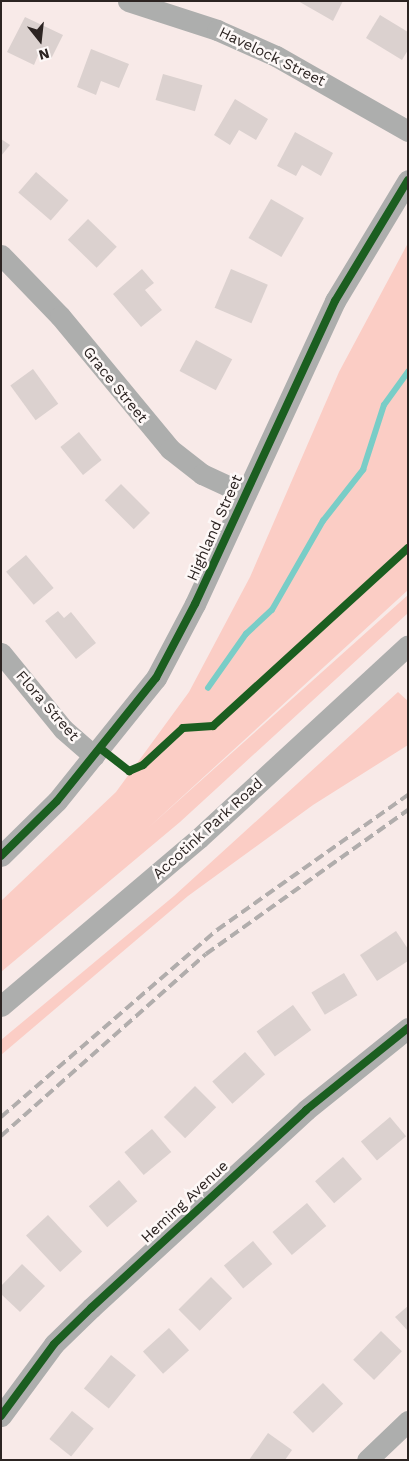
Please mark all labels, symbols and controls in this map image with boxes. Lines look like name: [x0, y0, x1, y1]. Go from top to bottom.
north arrow: [15, 15, 65, 65]
street label: Havelock Street: [216, 23, 328, 91]
text: N: [37, 45, 51, 64]
street label: Grace Street: [79, 343, 151, 427]
street label: Highland Street: [184, 472, 246, 584]
street label: Flora Street: [12, 667, 82, 745]
street label: Accotink Park Road: [149, 775, 267, 883]
street label: Heming Avenue: [137, 1157, 233, 1247]

